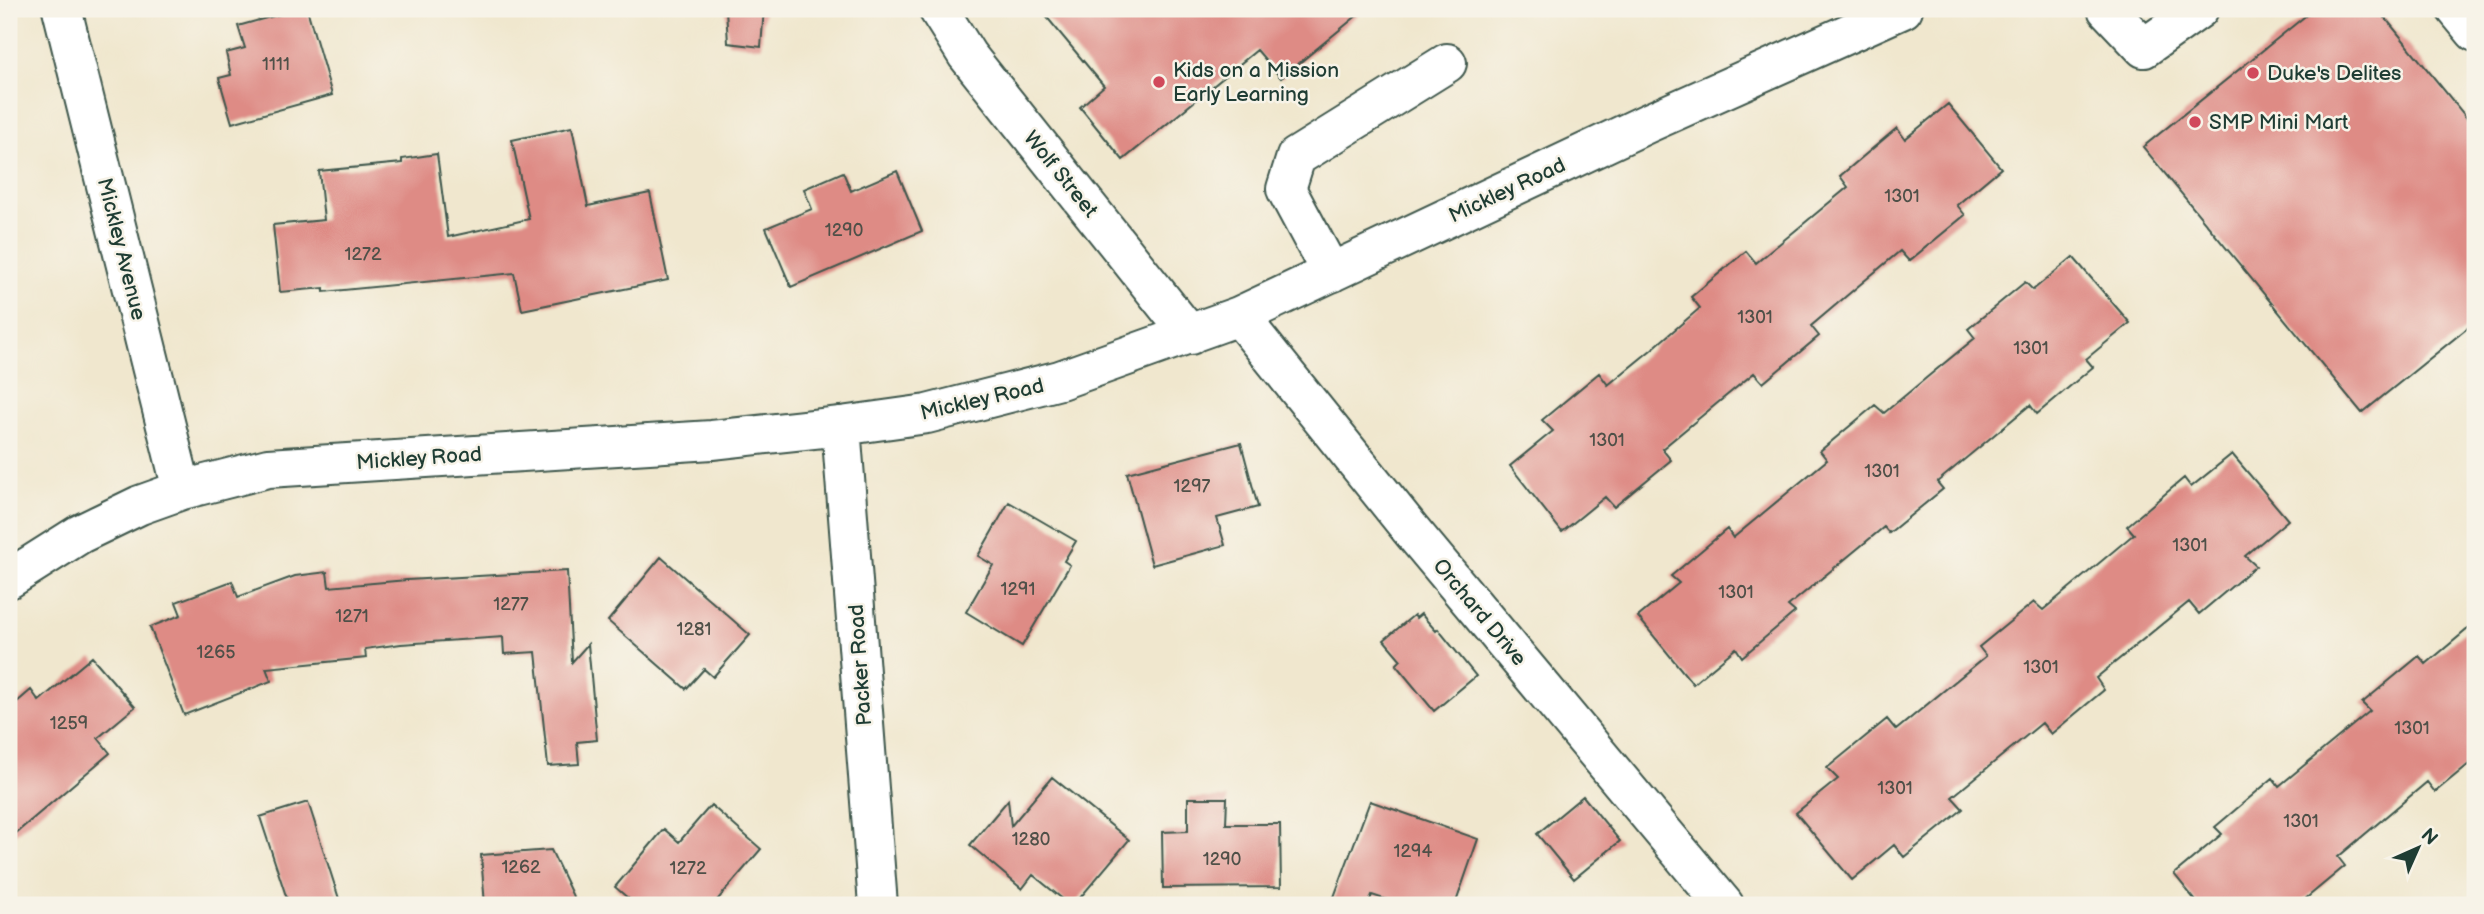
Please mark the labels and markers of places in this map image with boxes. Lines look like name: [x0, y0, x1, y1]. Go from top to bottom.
place label: Kids on a Mission Early Learning: [1173, 58, 1339, 107]
place label: Duke's Delites: [2267, 61, 2401, 86]
marker: Duke's Delites: [2245, 65, 2261, 81]
marker: Kids on a Mission Early Learning: [1151, 74, 1167, 90]
place label: SMP Mini Mart: [2209, 110, 2349, 135]
marker: SMP Mini Mart: [2187, 114, 2203, 130]

